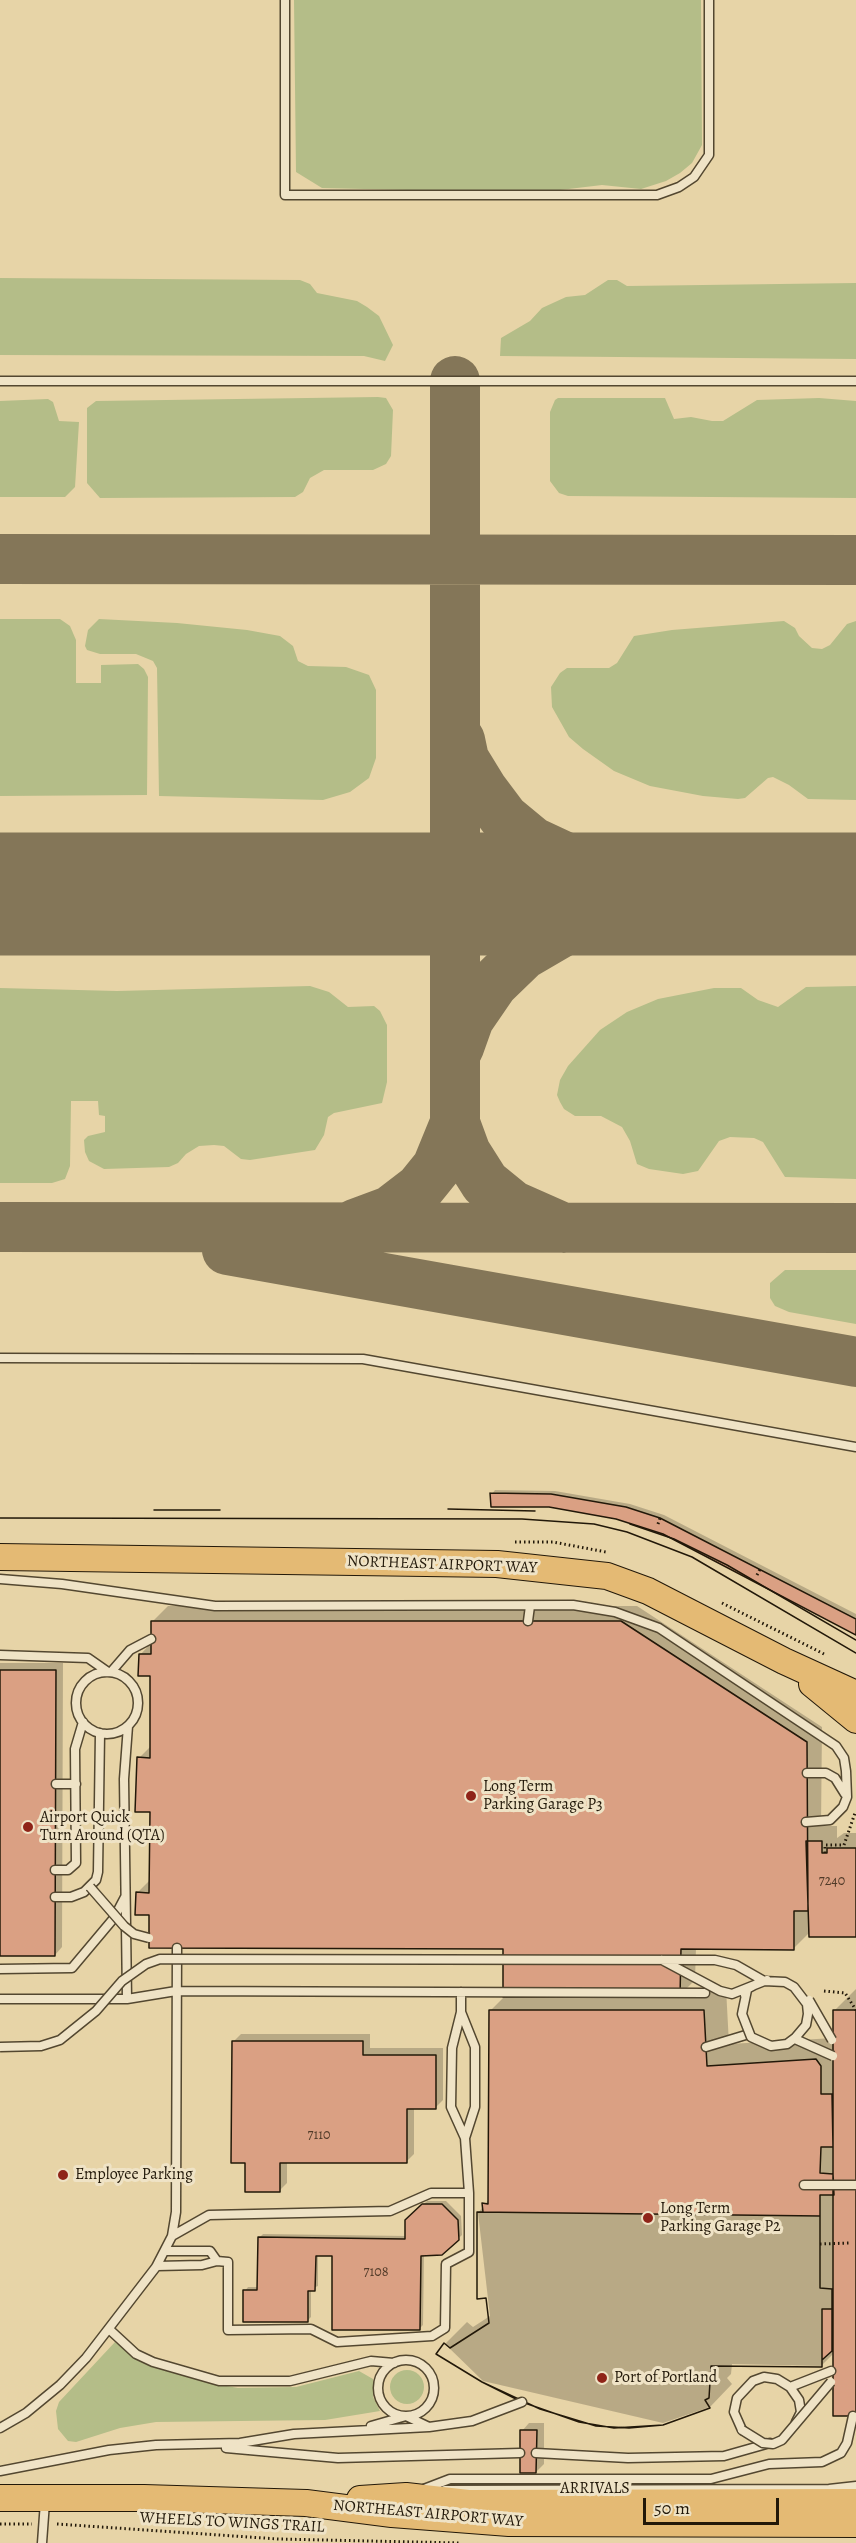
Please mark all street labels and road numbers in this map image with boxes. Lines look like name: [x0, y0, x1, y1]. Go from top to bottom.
street label: NORTHEAST AIRPORT WAY: [347, 1552, 537, 1578]
street label: ARRIVALS: [560, 2479, 630, 2499]
street label: NORTHEAST AIRPORT WAY: [332, 2496, 524, 2532]
street label: WHEELS TO WINGS TRAIL: [139, 2509, 325, 2537]

